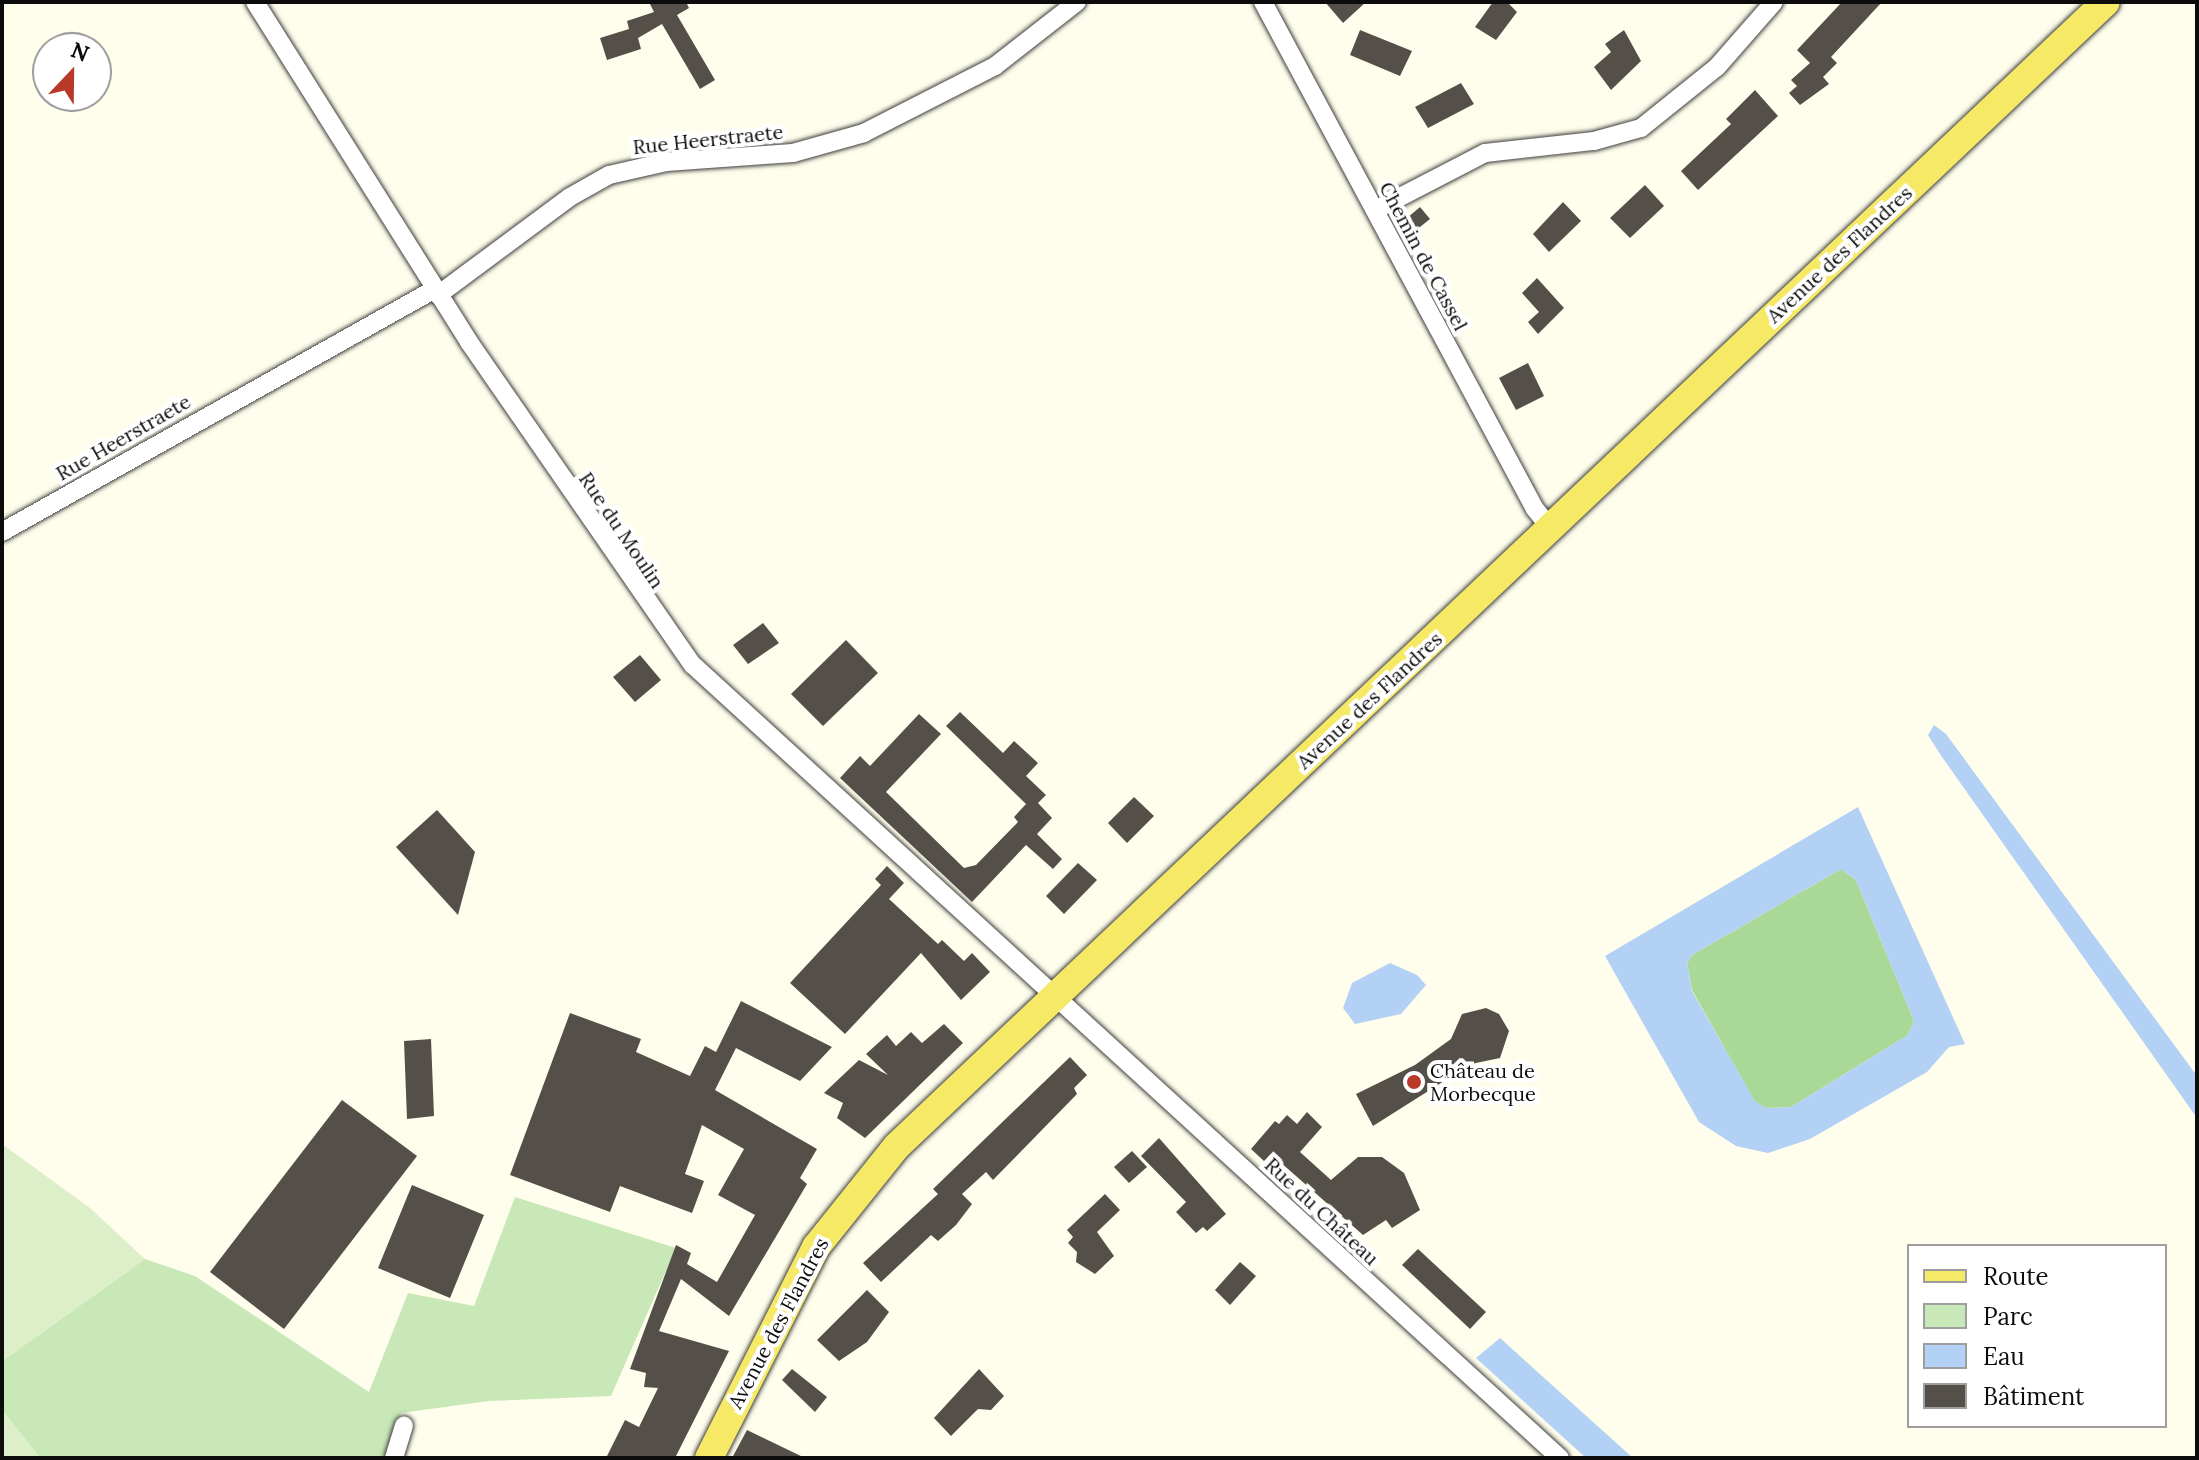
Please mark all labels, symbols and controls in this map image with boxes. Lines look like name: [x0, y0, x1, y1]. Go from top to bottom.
north arrow: [32, 32, 112, 112]
text: N: [67, 35, 93, 68]
street label: Rue Heerstraete: [632, 119, 784, 159]
street label: Chemin de Cassel: [1375, 178, 1473, 334]
street label: Avenue des Flandres: [1761, 180, 1917, 328]
street label: Rue Heerstraete: [52, 389, 194, 485]
street label: Rue du Moulin: [574, 467, 670, 593]
street label: Avenue des Flandres: [1291, 626, 1447, 774]
place label: Château de Morbecque: [1430, 1058, 1536, 1105]
marker: Château de Morbecque: [1405, 1073, 1423, 1091]
street label: Rue du Château: [1260, 1152, 1384, 1270]
street label: Avenue des Flandres: [723, 1234, 833, 1412]
legend: [1907, 1244, 2167, 1428]
text: Route: [1983, 1261, 2049, 1292]
text: Parc: [1983, 1301, 2033, 1332]
text: Eau: [1983, 1341, 2025, 1372]
text: Bâtiment: [1983, 1381, 2084, 1412]

